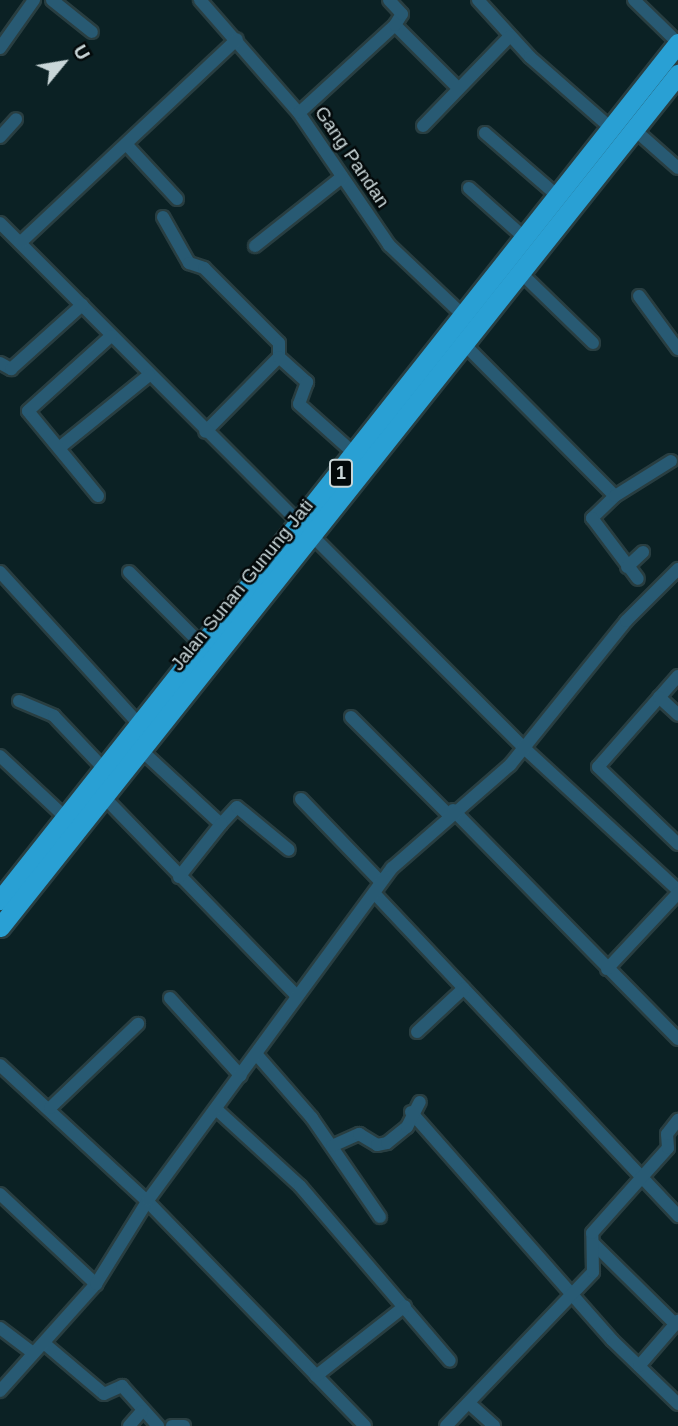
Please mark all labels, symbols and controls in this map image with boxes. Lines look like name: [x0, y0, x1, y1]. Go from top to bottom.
north arrow: [28, 28, 98, 98]
text: U: [69, 41, 94, 63]
street label: Gang Pandan: [310, 102, 394, 212]
road number: 1: [329, 458, 353, 488]
street label: Jalan Sunan Gunung Jati: [166, 495, 318, 675]

